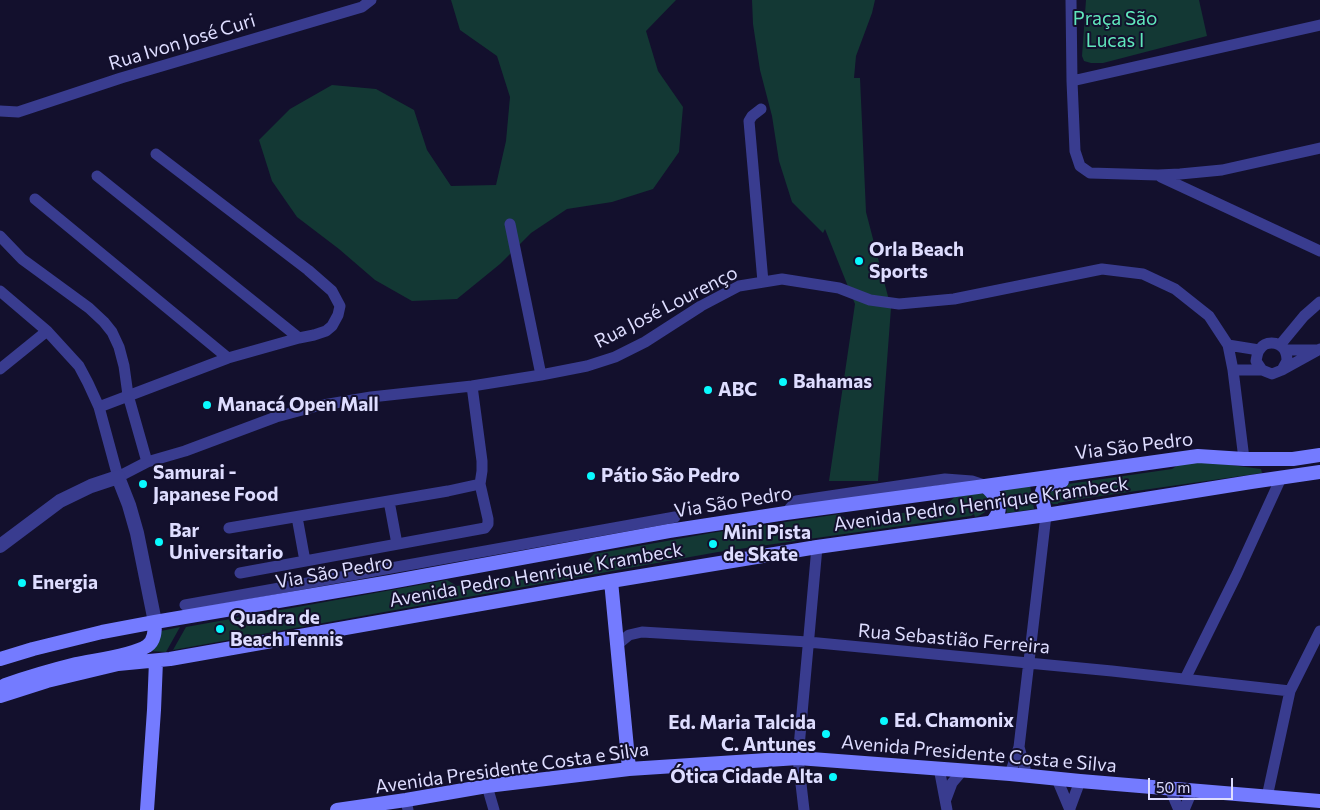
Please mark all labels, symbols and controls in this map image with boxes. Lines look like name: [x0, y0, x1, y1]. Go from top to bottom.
park label: Praça São Lucas I: [1073, 8, 1157, 52]
street label: Rua Ivon José Curi: [106, 9, 258, 75]
place label: Orla Beach Sports: [869, 239, 964, 283]
marker: Orla Beach Sports: [853, 255, 865, 267]
street label: Rua José Lourenço: [591, 261, 741, 353]
place label: Bahamas: [793, 371, 872, 393]
marker: Bahamas: [777, 376, 789, 388]
place label: ABC: [718, 379, 757, 401]
marker: ABC: [702, 384, 714, 396]
place label: Manacá Open Mall: [217, 394, 379, 416]
marker: Manacá Open Mall: [201, 399, 213, 411]
street label: Via São Pedro: [1074, 427, 1194, 465]
place label: Samurai - Japanese Food: [153, 462, 278, 506]
place label: Pátio São Pedro: [601, 465, 740, 487]
marker: Pátio São Pedro: [585, 470, 597, 482]
street label: Avenida Pedro Henrique Krambeck: [832, 472, 1130, 536]
marker: Samurai - Japanese Food: [137, 478, 149, 490]
street label: Via São Pedro: [673, 481, 793, 523]
place label: Bar Universitario: [169, 520, 283, 564]
place label: Mini Pista de Skate: [723, 522, 811, 566]
marker: Bar Universitario: [153, 536, 165, 548]
street label: Avenida Pedro Henrique Krambeck: [387, 538, 685, 612]
marker: Mini Pista de Skate: [707, 538, 719, 550]
street label: Via São Pedro: [274, 550, 394, 594]
place label: Energia: [32, 572, 98, 594]
marker: Energia: [16, 577, 28, 589]
place label: Quadra de Beach Tennis: [230, 607, 343, 651]
street label: Rua Sebastião Ferreira: [857, 619, 1051, 659]
marker: Quadra de Beach Tennis: [214, 623, 226, 635]
place label: Ed. Chamonix: [894, 710, 1014, 732]
place label: Ed. Maria Talcida C. Antunes: [668, 712, 816, 756]
marker: Ed. Chamonix: [878, 715, 890, 727]
marker: Ed. Maria Talcida C. Antunes: [820, 728, 832, 740]
street label: Avenida Presidente Costa e Silva: [840, 731, 1118, 777]
street label: Avenida Presidente Costa e Silva: [374, 737, 650, 799]
place label: Ótica Cidade Alta: [670, 766, 823, 788]
scale bar: [1150, 768, 1235, 800]
marker: Ótica Cidade Alta: [827, 771, 839, 783]
text: 50 m: [1156, 778, 1190, 796]

